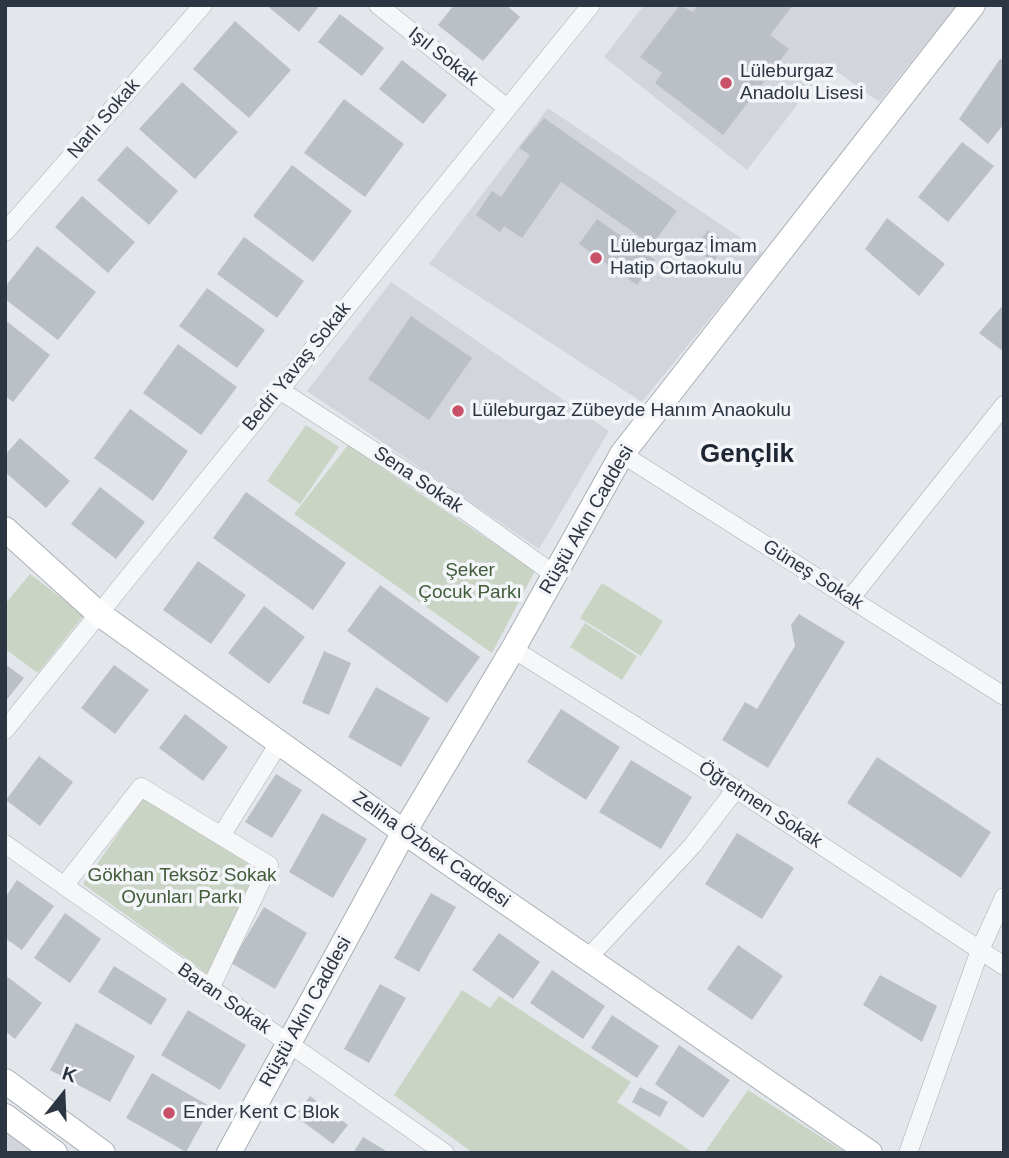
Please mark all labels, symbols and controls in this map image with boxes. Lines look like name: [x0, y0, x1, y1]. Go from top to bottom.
street label: Işıl Sokak: [404, 23, 482, 91]
place label: Lüleburgaz Anadolu Lisesi: [740, 61, 864, 105]
street label: Narlı Sokak: [63, 74, 145, 164]
marker: Lüleburgaz Anadolu Lisesi: [718, 75, 734, 91]
place label: Lüleburgaz İmam Hatip Ortaokulu: [610, 236, 757, 280]
marker: Lüleburgaz İmam Hatip Ortaokulu: [588, 250, 604, 266]
street label: Bedri Yavaş Sokak: [238, 298, 356, 436]
place label: Lüleburgaz Zübeyde Hanım Anaokulu: [472, 400, 791, 422]
marker: Lüleburgaz Zübeyde Hanım Anaokulu: [450, 403, 466, 419]
district label: Gençlik: [700, 439, 794, 471]
street label: Sena Sokak: [369, 442, 467, 518]
street label: Rüştü Akın Caddesi: [535, 442, 639, 598]
street label: Güneş Sokak: [759, 535, 867, 615]
park label: Şeker Çocuk Parkı: [418, 560, 522, 604]
street label: Öğretmen Sokak: [694, 757, 826, 853]
street label: Zeliha Özbek Caddesi: [348, 787, 514, 913]
park label: Gökhan Teksöz Sokak Oyunları Parkı: [87, 865, 277, 909]
street label: Rüştü Akın Caddesi: [255, 933, 357, 1091]
street label: Baran Sokak: [173, 958, 275, 1040]
north arrow: [28, 1060, 98, 1130]
text: K: [60, 1062, 79, 1087]
place label: Ender Kent C Blok: [183, 1102, 339, 1124]
marker: Ender Kent C Blok: [161, 1105, 177, 1121]

